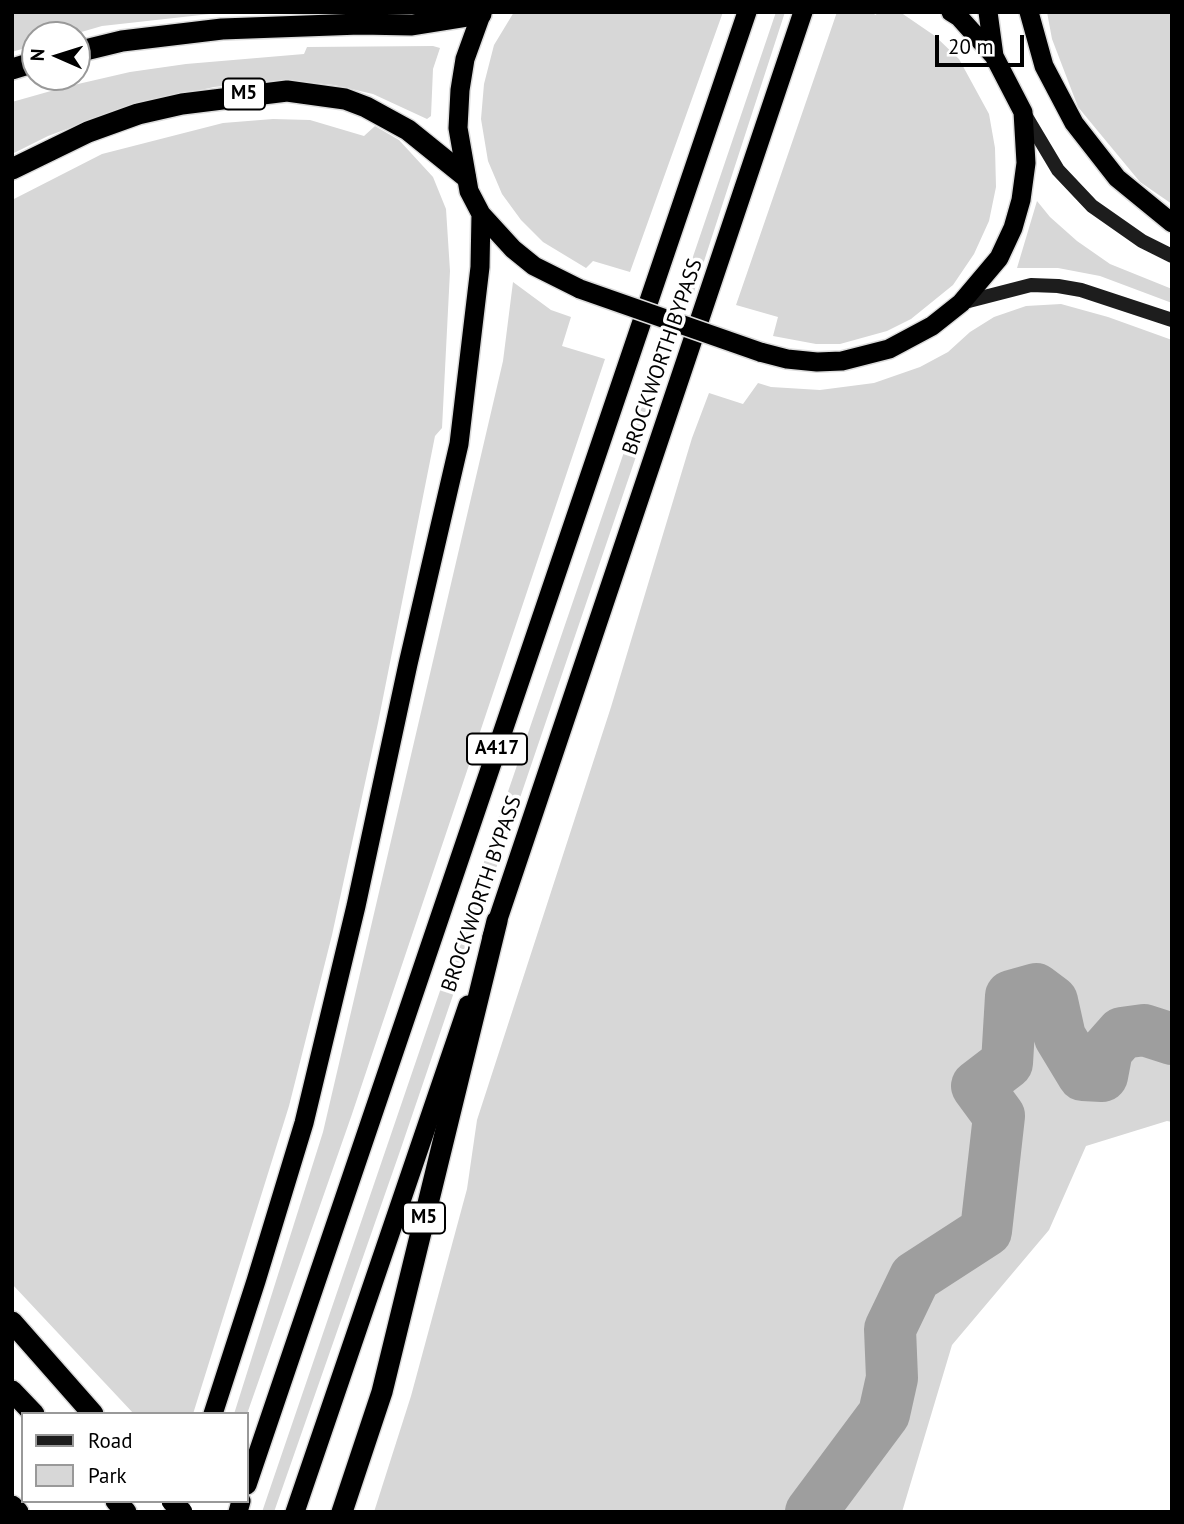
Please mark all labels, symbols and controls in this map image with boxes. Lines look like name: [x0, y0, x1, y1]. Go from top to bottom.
north arrow: [21, 21, 91, 91]
scale bar: [939, 21, 1028, 65]
text: 20 m: [948, 33, 994, 60]
text: N: [25, 48, 49, 62]
road number: M5: [223, 78, 265, 110]
street label: BROCKWORTH BYPASS: [618, 256, 708, 458]
road number: A417: [467, 734, 527, 764]
street label: BROCKWORTH BYPASS: [437, 793, 527, 995]
road number: M5: [403, 1202, 445, 1234]
legend: [21, 1412, 248, 1503]
text: Road: [88, 1427, 132, 1454]
text: Park: [88, 1462, 127, 1489]

